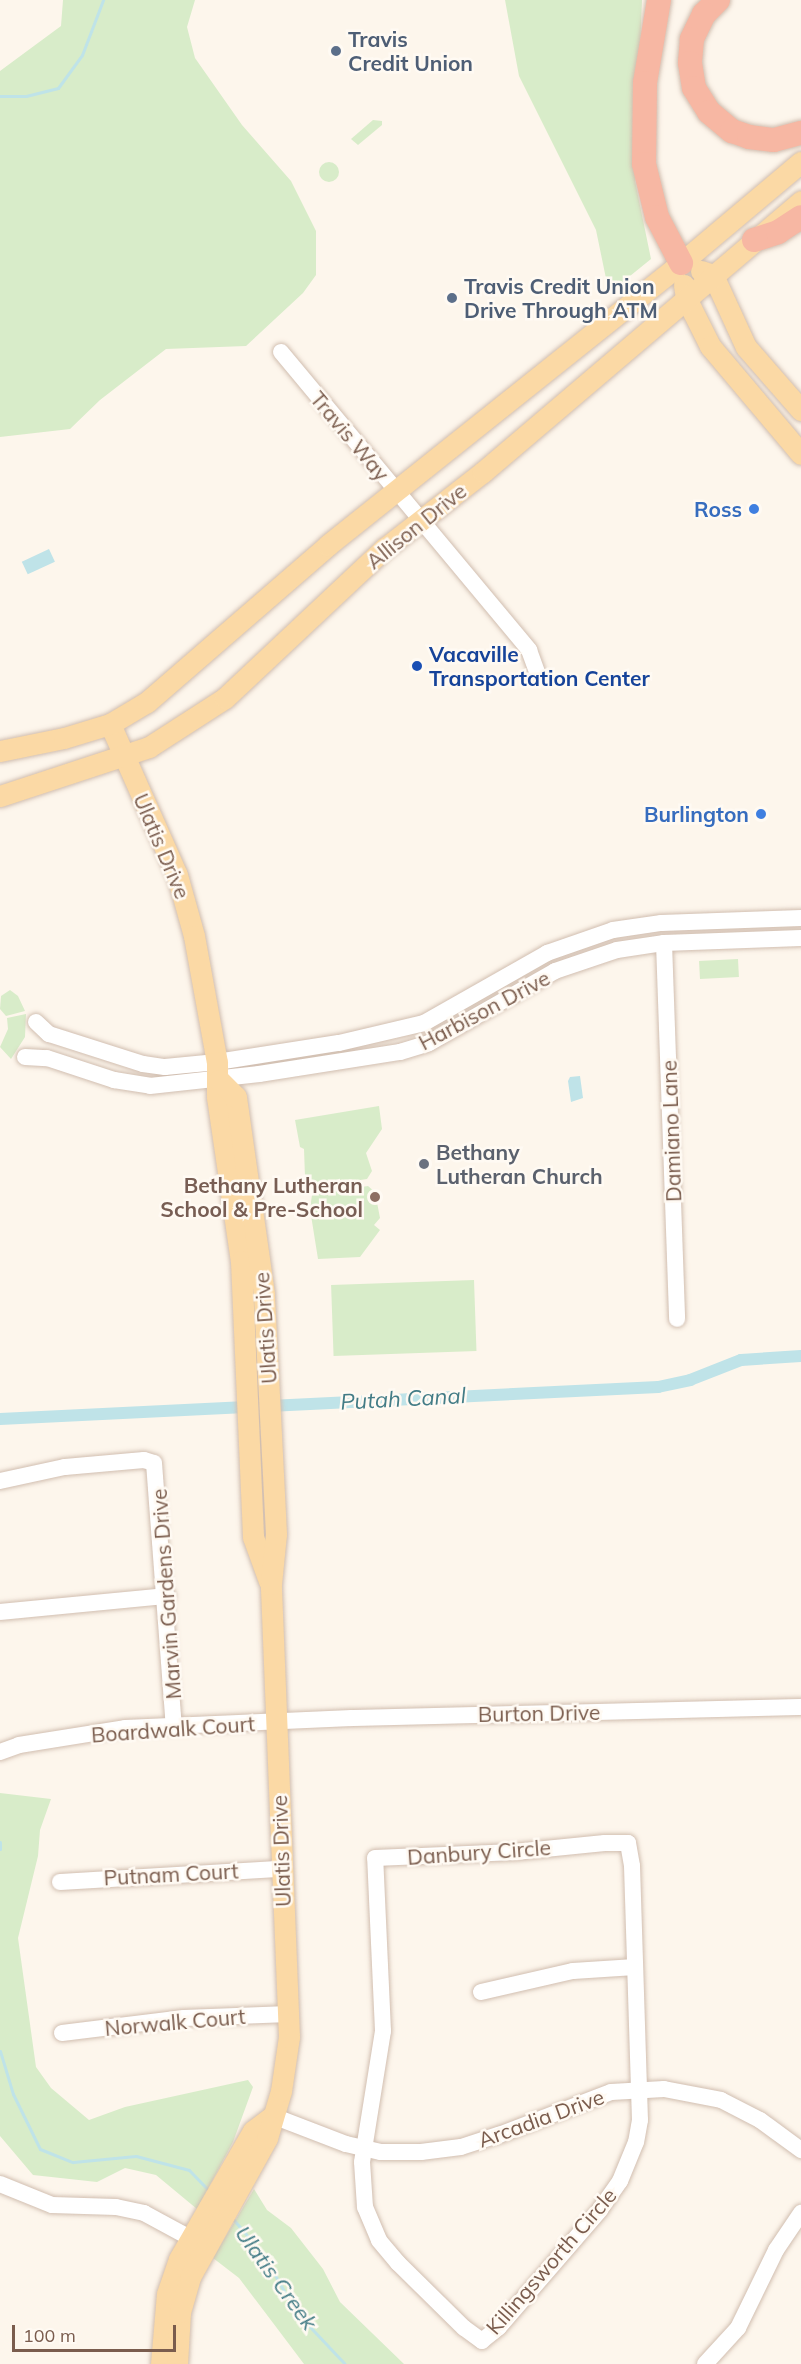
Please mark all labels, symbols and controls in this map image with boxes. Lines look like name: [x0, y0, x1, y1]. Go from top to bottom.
place label: Travis Credit Union: [348, 26, 473, 76]
marker: Travis Credit Union: [329, 44, 343, 58]
place label: Travis Credit Union Drive Through ATM: [464, 273, 658, 323]
marker: Travis Credit Union Drive Through ATM: [445, 291, 459, 305]
street label: Travis Way: [305, 386, 395, 486]
street label: Allison Drive: [361, 478, 471, 574]
place label: Ross: [694, 496, 742, 522]
marker: Ross: [747, 502, 761, 516]
place label: Vacaville Transportation Center: [429, 641, 650, 691]
marker: Vacaville Transportation Center: [410, 659, 424, 673]
street label: Ulatis Drive: [129, 790, 195, 902]
place label: Burlington: [644, 801, 749, 827]
marker: Burlington: [754, 807, 768, 821]
street label: Harbison Drive: [414, 965, 554, 1055]
street label: Damiano Lane: [656, 1060, 686, 1202]
place label: Bethany Lutheran Church: [436, 1139, 603, 1189]
marker: Bethany Lutheran Church: [417, 1157, 431, 1171]
place label: Bethany Lutheran School & Pre-School: [160, 1172, 363, 1222]
marker: Bethany Lutheran School & Pre-School: [368, 1190, 382, 1204]
street label: Ulatis Drive: [249, 1271, 281, 1385]
water label: Putah Canal: [340, 1383, 466, 1415]
street label: Marvin Gardens Drive: [146, 1488, 186, 1700]
street label: Burton Drive: [478, 1699, 600, 1727]
street label: Boardwalk Court: [90, 1711, 256, 1747]
street label: Ulatis Drive: [266, 1795, 296, 1907]
street label: Danbury Circle: [406, 1834, 552, 1870]
street label: Putnam Court: [103, 1858, 239, 1890]
street label: Norwalk Court: [104, 2003, 246, 2041]
street label: Arcadia Drive: [475, 2084, 607, 2152]
street label: Killingsworth Circle: [481, 2183, 621, 2339]
water label: Ulatis Creek: [229, 2221, 323, 2335]
scale bar: [15, 2313, 178, 2351]
text: 100 m: [23, 2324, 76, 2347]

